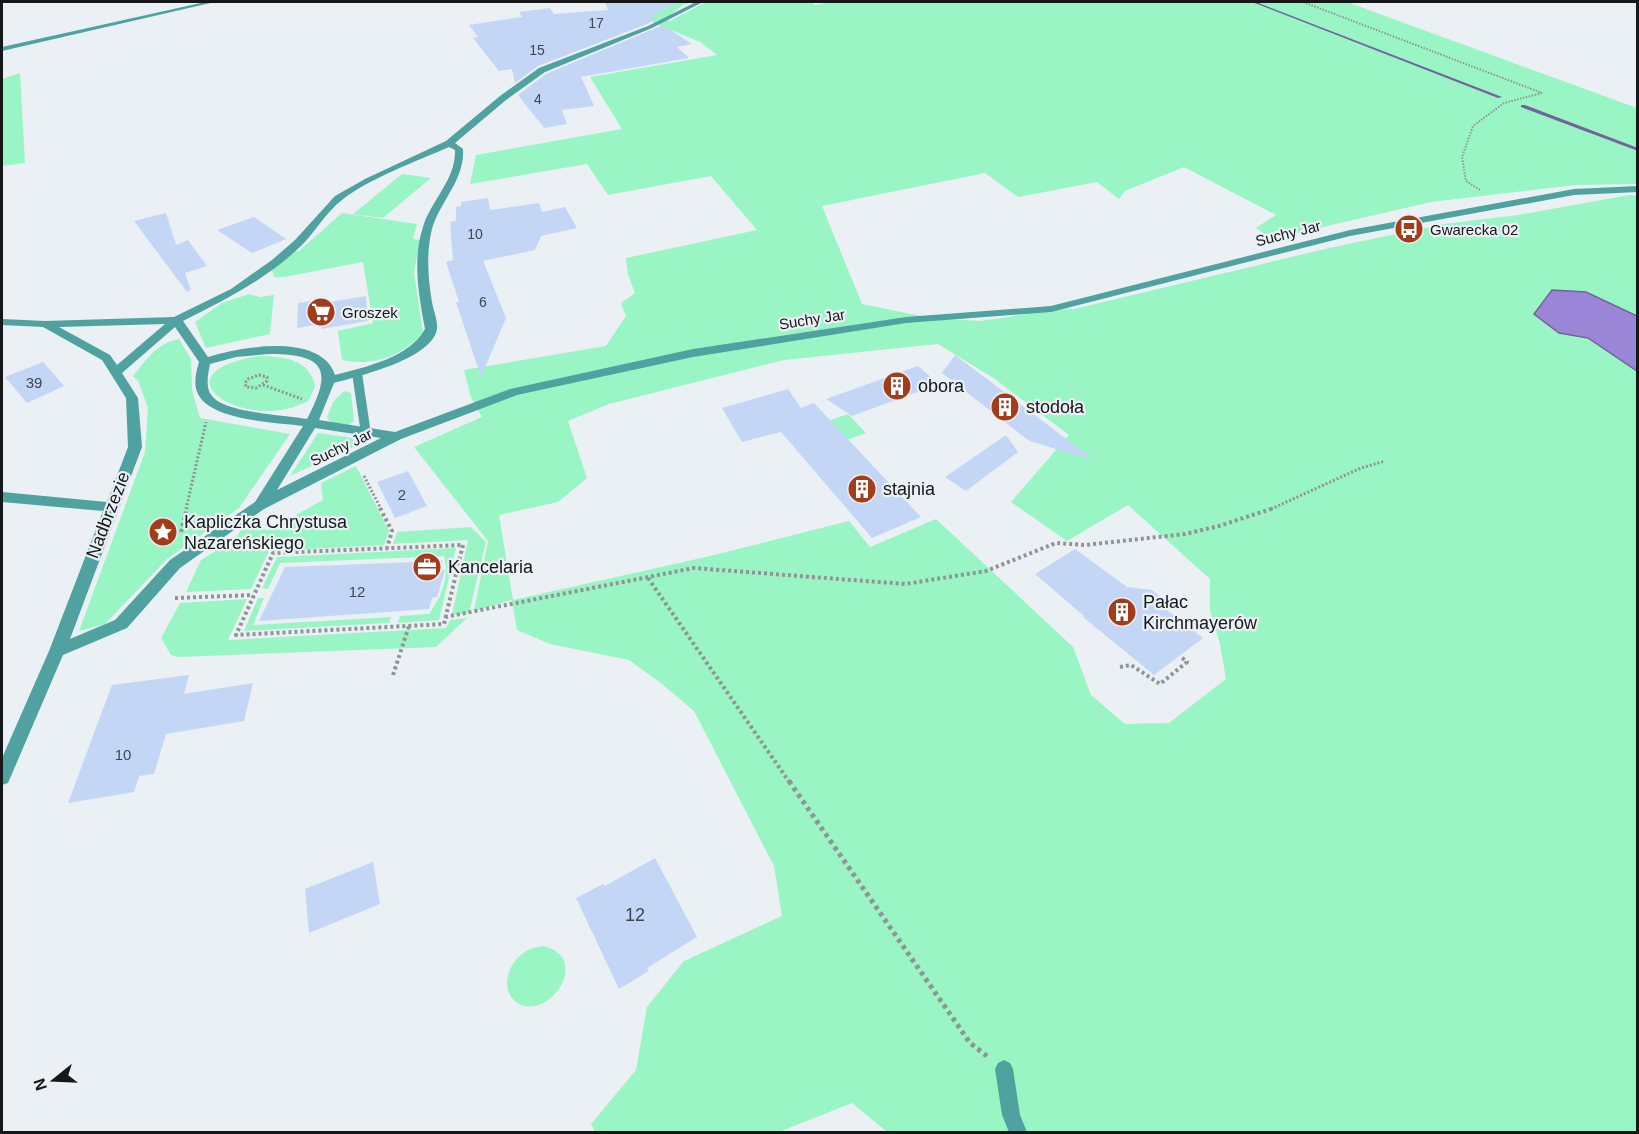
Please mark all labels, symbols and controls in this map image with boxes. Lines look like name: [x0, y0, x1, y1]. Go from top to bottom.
house number: 17: [588, 15, 604, 31]
house number: 15: [529, 42, 545, 58]
house number: 4: [534, 91, 542, 107]
bus stop icon: Gwarecka 02: [1393, 213, 1425, 245]
street label: Suchy Jar: [1254, 217, 1322, 249]
place label: Gwarecka 02: [1430, 221, 1518, 238]
house number: 10: [467, 226, 483, 242]
house number: 6: [479, 294, 487, 310]
supermarket icon: Groszek: [305, 296, 337, 328]
place label: Groszek: [342, 304, 398, 321]
street label: Suchy Jar: [778, 305, 846, 333]
building icon: obora: [881, 370, 913, 402]
house number: 39: [26, 374, 42, 391]
place label: obora: [918, 376, 965, 396]
building icon: stodoła: [989, 391, 1021, 423]
place label: stodoła: [1026, 397, 1085, 417]
street label: Suchy Jar: [307, 425, 375, 469]
street label: Nadbrzezie: [82, 469, 134, 561]
building icon: stajnia: [846, 473, 878, 505]
place label: stajnia: [883, 479, 936, 499]
house number: 2: [398, 486, 406, 503]
place label: Kapliczka Chrystusa Nazareńskiego: [184, 512, 348, 553]
place icon: Kapliczka Chrystusa Nazareńskiego: [147, 516, 179, 548]
office icon: Kancelaria: [411, 551, 443, 583]
place label: Kancelaria: [448, 557, 534, 577]
house number: 12: [349, 583, 365, 600]
place label: Pałac Kirchmayerów: [1143, 592, 1258, 633]
building icon: Pałac Kirchmayerów: [1106, 596, 1138, 628]
house number: 10: [115, 746, 131, 763]
house number: 12: [625, 905, 645, 925]
north arrow: [24, 1050, 84, 1110]
text: N: [30, 1076, 50, 1093]

